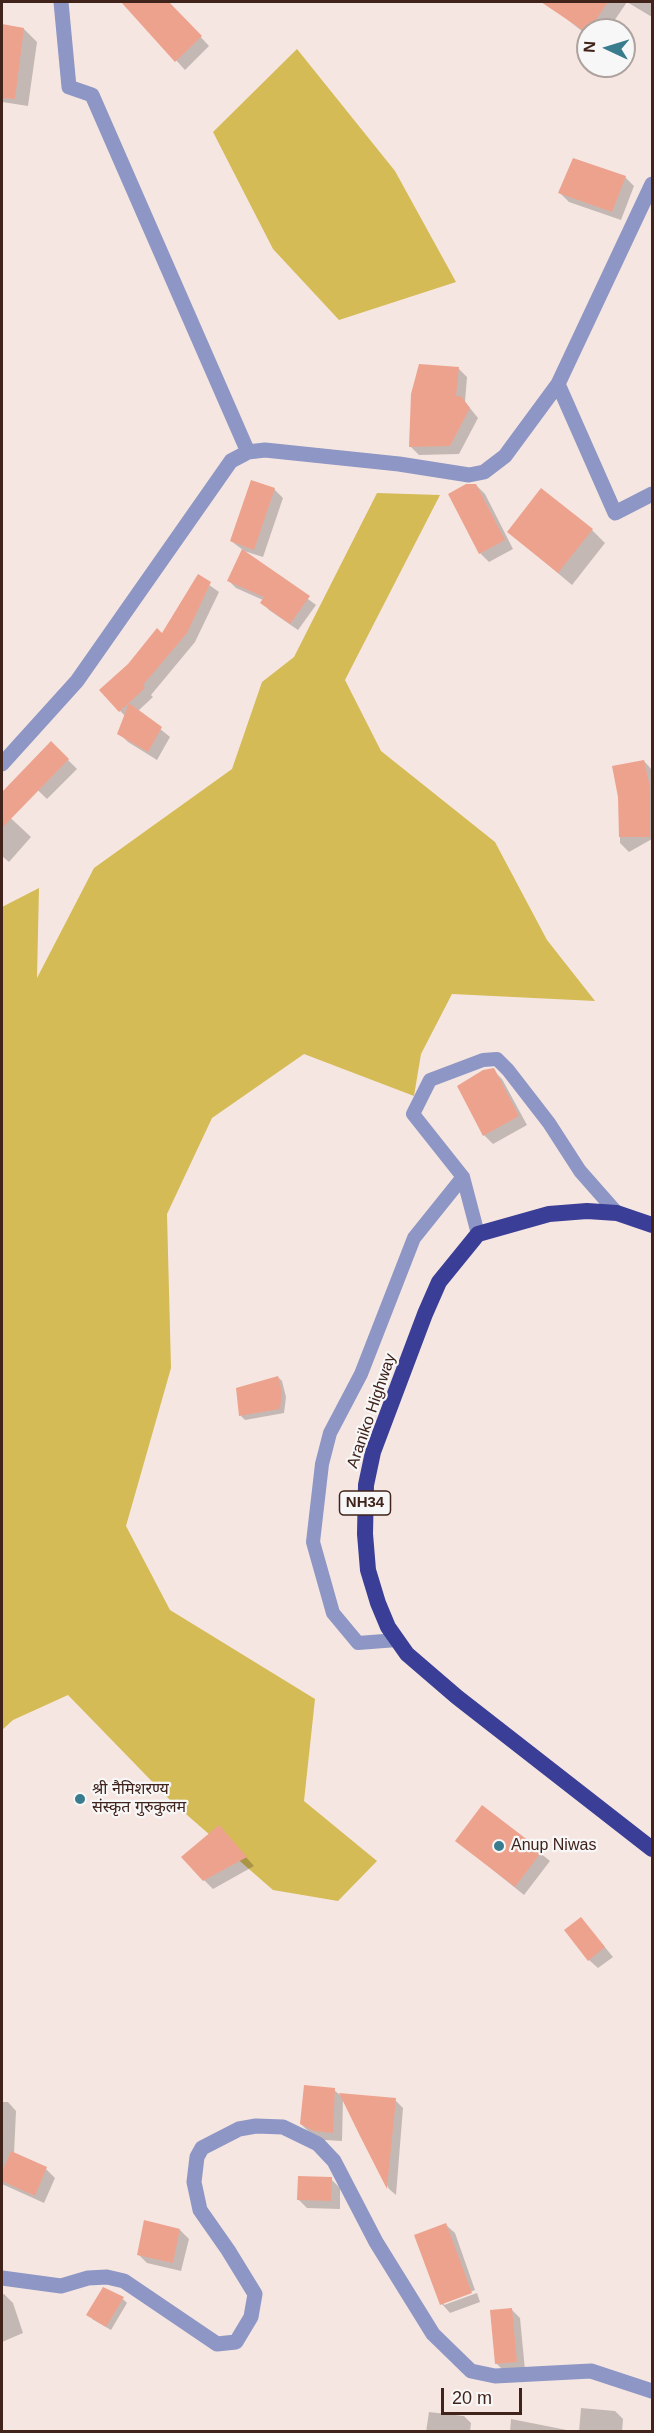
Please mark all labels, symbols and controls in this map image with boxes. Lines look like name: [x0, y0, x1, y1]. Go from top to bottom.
north arrow: [576, 18, 636, 78]
text: N: [581, 40, 598, 53]
street label: Araniko Highway: [343, 1351, 401, 1471]
road number: NH34: [340, 1491, 391, 1515]
place label: श्री नैमिशरण्य संस्कृत गुरुकुलम: [92, 1780, 186, 1818]
marker: श्री नैमिशरण्य संस्कृत गुरुकुलम: [73, 1792, 87, 1806]
place label: Anup Niwas: [511, 1836, 596, 1856]
marker: Anup Niwas: [492, 1839, 506, 1853]
scale bar: [444, 2376, 525, 2414]
text: 20 m: [452, 2388, 492, 2408]

